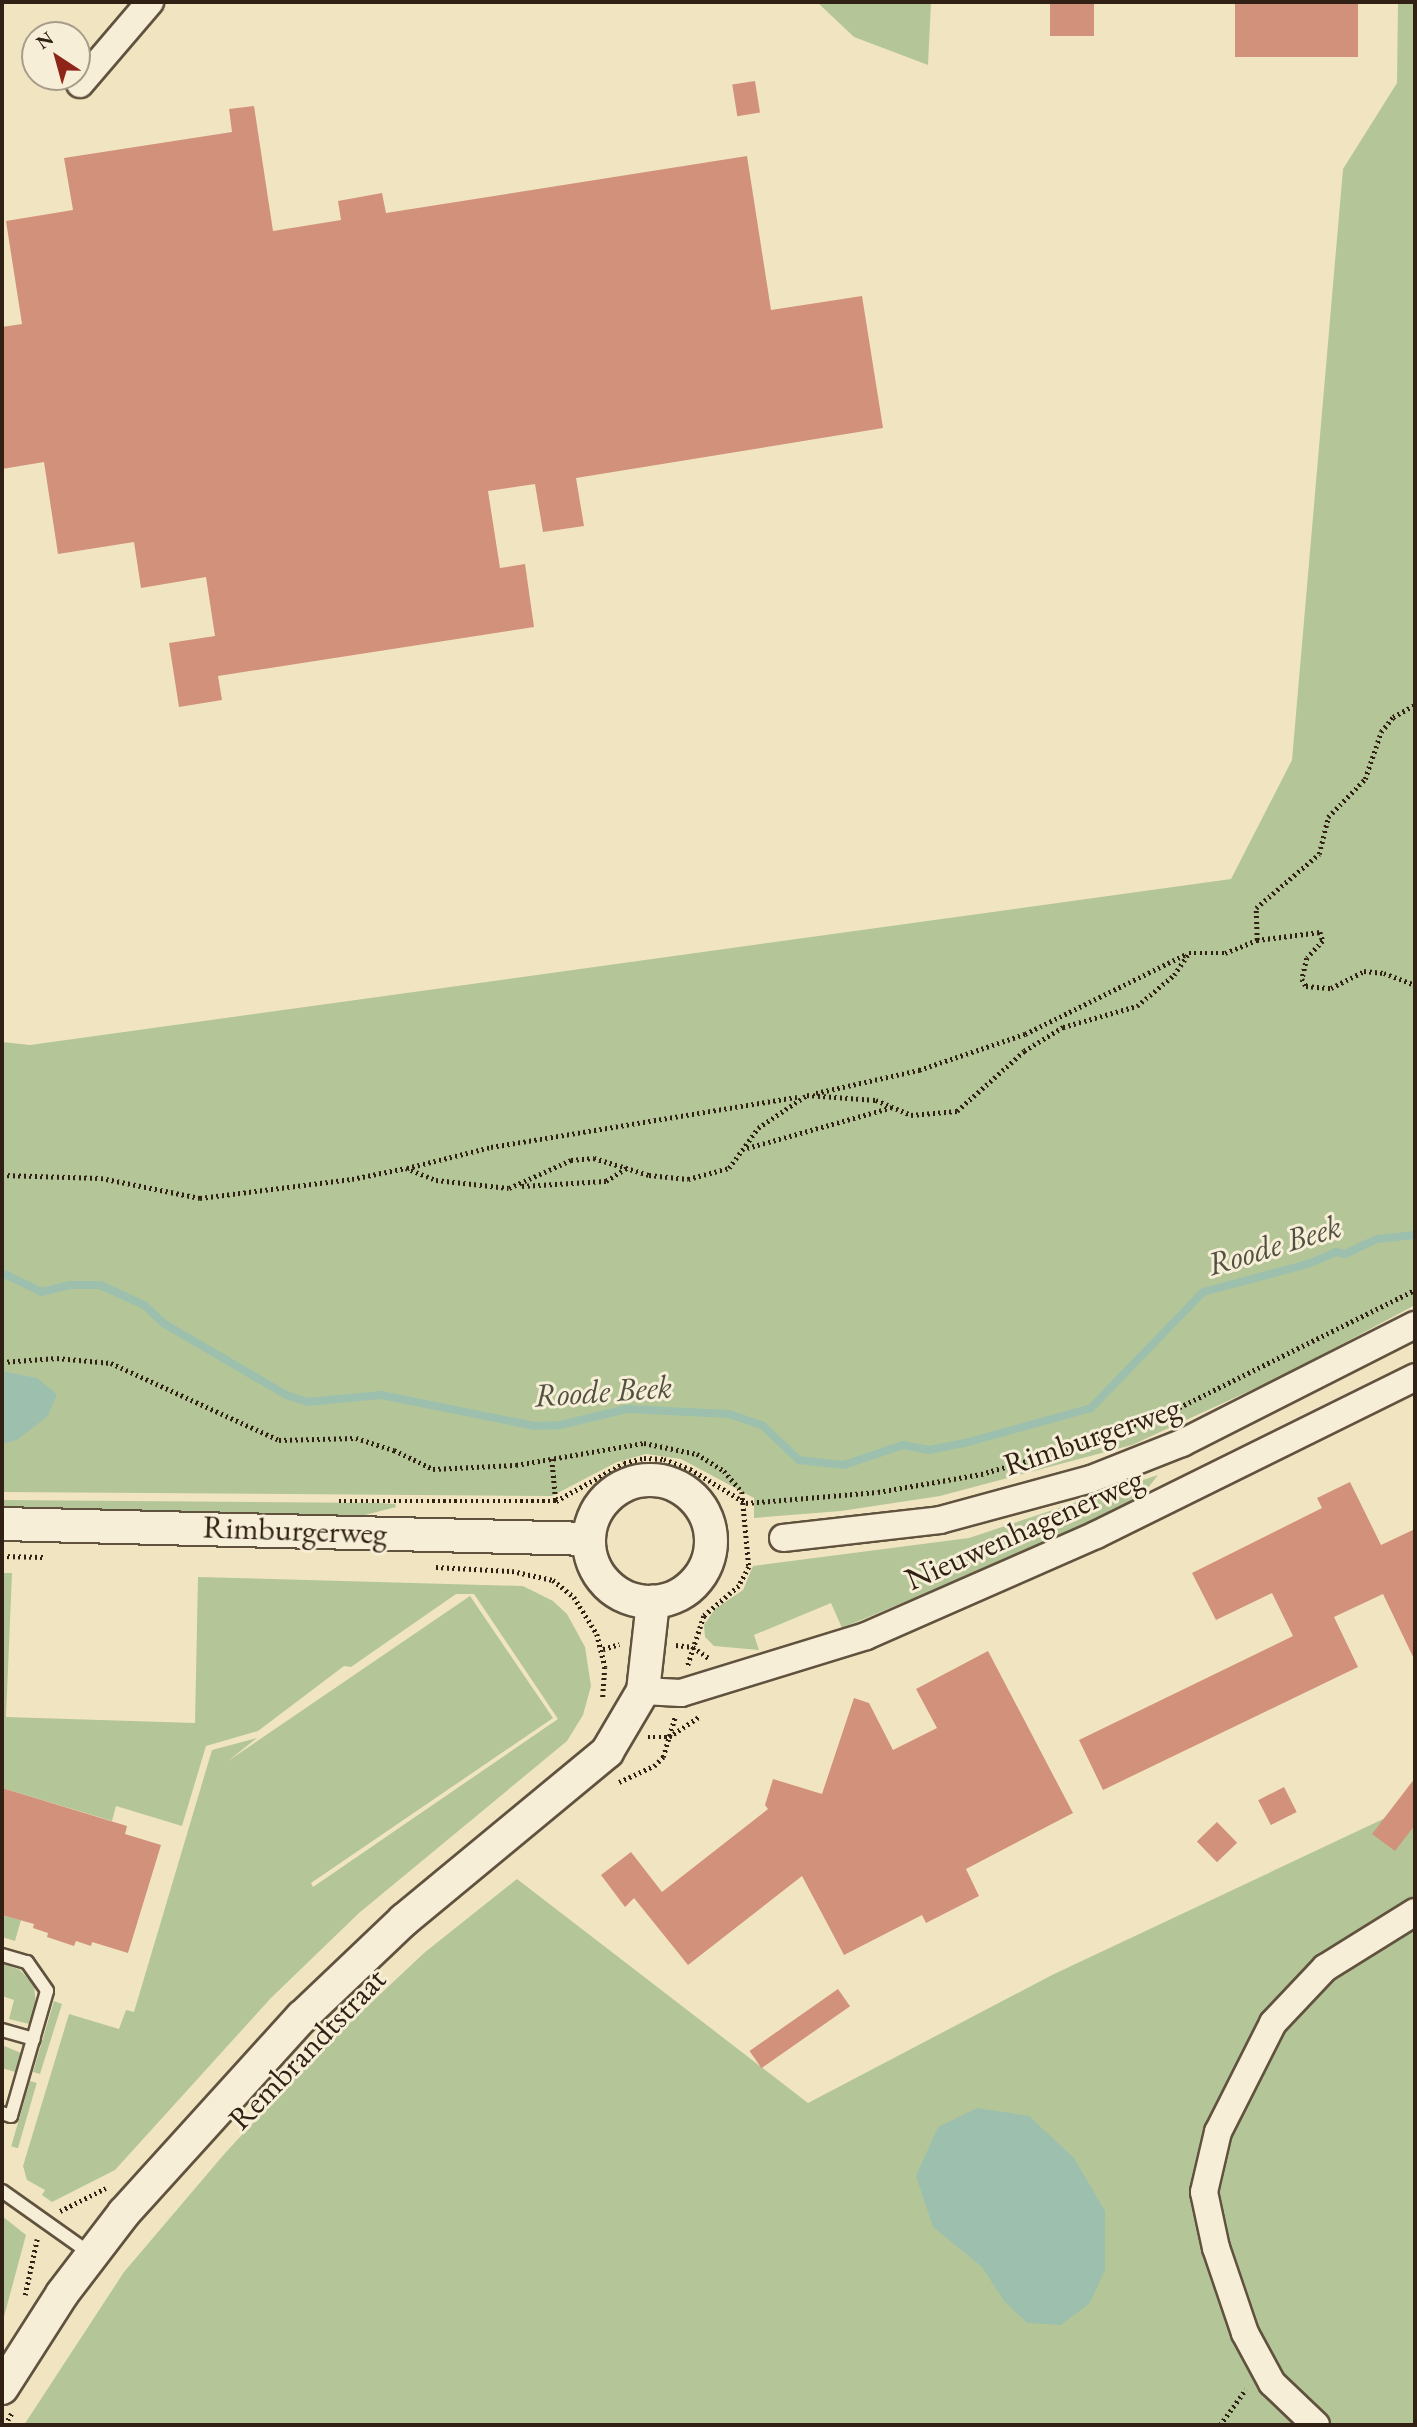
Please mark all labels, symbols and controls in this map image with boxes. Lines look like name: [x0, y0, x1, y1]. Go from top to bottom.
north arrow: [21, 21, 91, 91]
text: N: [31, 26, 58, 55]
water label: Roode Beek: [1202, 1206, 1346, 1284]
water label: Roode Beek: [533, 1366, 673, 1416]
street label: Rimburgerweg: [999, 1388, 1185, 1484]
street label: Nieuwenhagenerweg: [899, 1459, 1149, 1599]
street label: Rimburgerweg: [202, 1508, 388, 1552]
street label: Rembrandtstraat: [220, 1960, 394, 2138]

